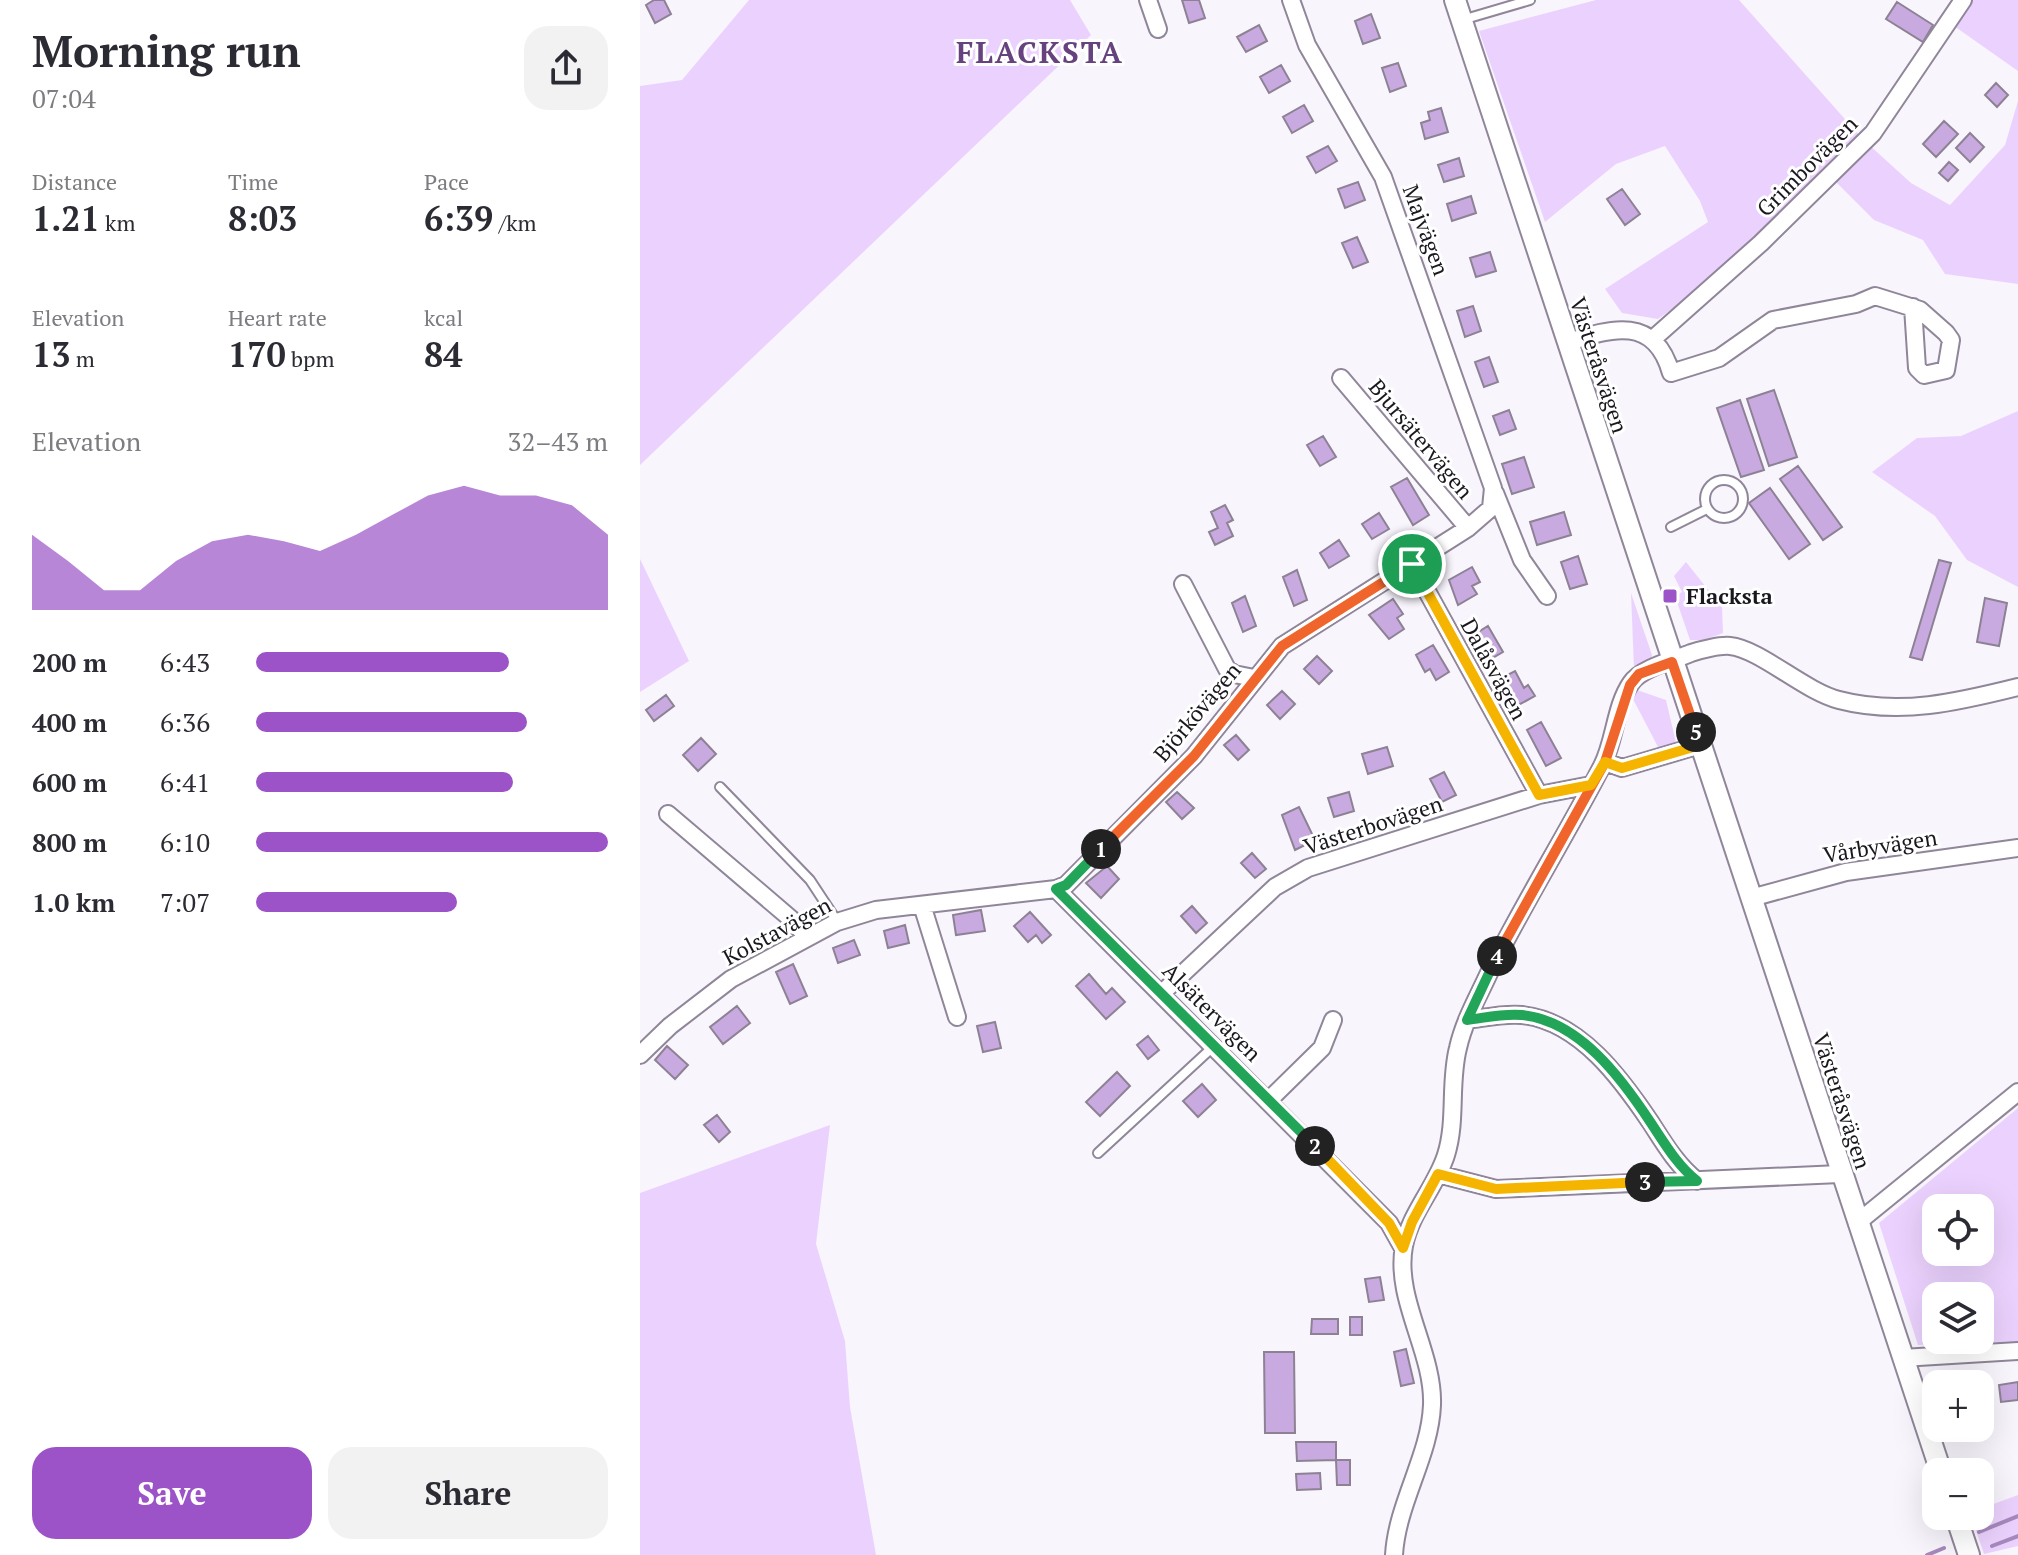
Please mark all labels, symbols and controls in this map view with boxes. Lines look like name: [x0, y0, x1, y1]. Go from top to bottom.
text: Morning run: [32, 21, 301, 80]
button: share: [524, 26, 608, 110]
district label: FLACKSTA: [956, 32, 1124, 72]
text: 07:04: [32, 81, 96, 115]
street label: Grimbovägen: [1750, 109, 1863, 222]
text: Distance: [32, 167, 117, 196]
text: Time: [228, 167, 278, 196]
text: Pace: [424, 167, 469, 196]
street label: Majvägen: [1397, 180, 1456, 279]
text: 1.21: [32, 196, 100, 241]
text: 8:03: [228, 196, 297, 241]
text: 6:39: [424, 196, 493, 241]
text: km: [100, 208, 135, 237]
text: /km: [493, 208, 537, 237]
street label: Västeråsvägen: [1564, 293, 1635, 436]
text: Elevation: [32, 303, 124, 332]
text: Heart rate: [228, 303, 327, 332]
text: kcal: [424, 303, 463, 332]
text: 13: [32, 332, 70, 377]
text: 170: [228, 332, 286, 377]
text: 84: [424, 332, 462, 377]
text: m: [70, 344, 95, 373]
text: bpm: [286, 344, 334, 373]
street label: Bjursätervägen: [1363, 373, 1480, 505]
text: Elevation: [32, 424, 141, 458]
text: 32–43 m: [508, 424, 608, 458]
pin: [1378, 530, 1446, 598]
icon: arrive: [1390, 542, 1434, 586]
place label: Flacksta: [1686, 581, 1773, 610]
marker: Flacksta: [1661, 587, 1679, 605]
street label: Dalåsvägen: [1455, 613, 1534, 725]
text: 200 m: [32, 645, 107, 679]
text: 6:43: [160, 645, 210, 679]
street label: Björkövägen: [1147, 656, 1247, 767]
text: 400 m: [32, 705, 107, 739]
text: 6:36: [160, 705, 210, 739]
pin: 5: [1676, 712, 1716, 752]
text: 5: [1690, 717, 1702, 746]
text: 600 m: [32, 765, 107, 799]
text: 6:41: [160, 765, 210, 799]
street label: Västerbovägen: [1300, 788, 1446, 861]
street label: Vårbyvägen: [1821, 822, 1939, 869]
text: 800 m: [32, 825, 107, 859]
text: 6:10: [160, 825, 210, 859]
pin: 1: [1081, 829, 1121, 869]
text: 1: [1095, 834, 1107, 863]
text: 1.0 km: [32, 885, 115, 919]
text: 7:07: [160, 885, 210, 919]
street label: Kolstavägen: [718, 890, 836, 971]
pin: 4: [1477, 936, 1517, 976]
text: 4: [1491, 941, 1503, 970]
street label: Alsätervägen: [1157, 956, 1268, 1067]
street label: Västeråsvägen: [1807, 1029, 1878, 1172]
pin: 2: [1295, 1126, 1335, 1166]
text: 2: [1309, 1131, 1321, 1160]
pin: 3: [1625, 1162, 1665, 1202]
text: 3: [1639, 1167, 1651, 1196]
map controls: [1922, 1194, 1994, 1530]
button: locate: [1922, 1194, 1994, 1266]
button: layers: [1922, 1282, 1994, 1354]
button: +: [1922, 1370, 1994, 1442]
button: Save: [32, 1447, 312, 1539]
button: Share: [328, 1447, 608, 1539]
button: −: [1922, 1458, 1994, 1530]

